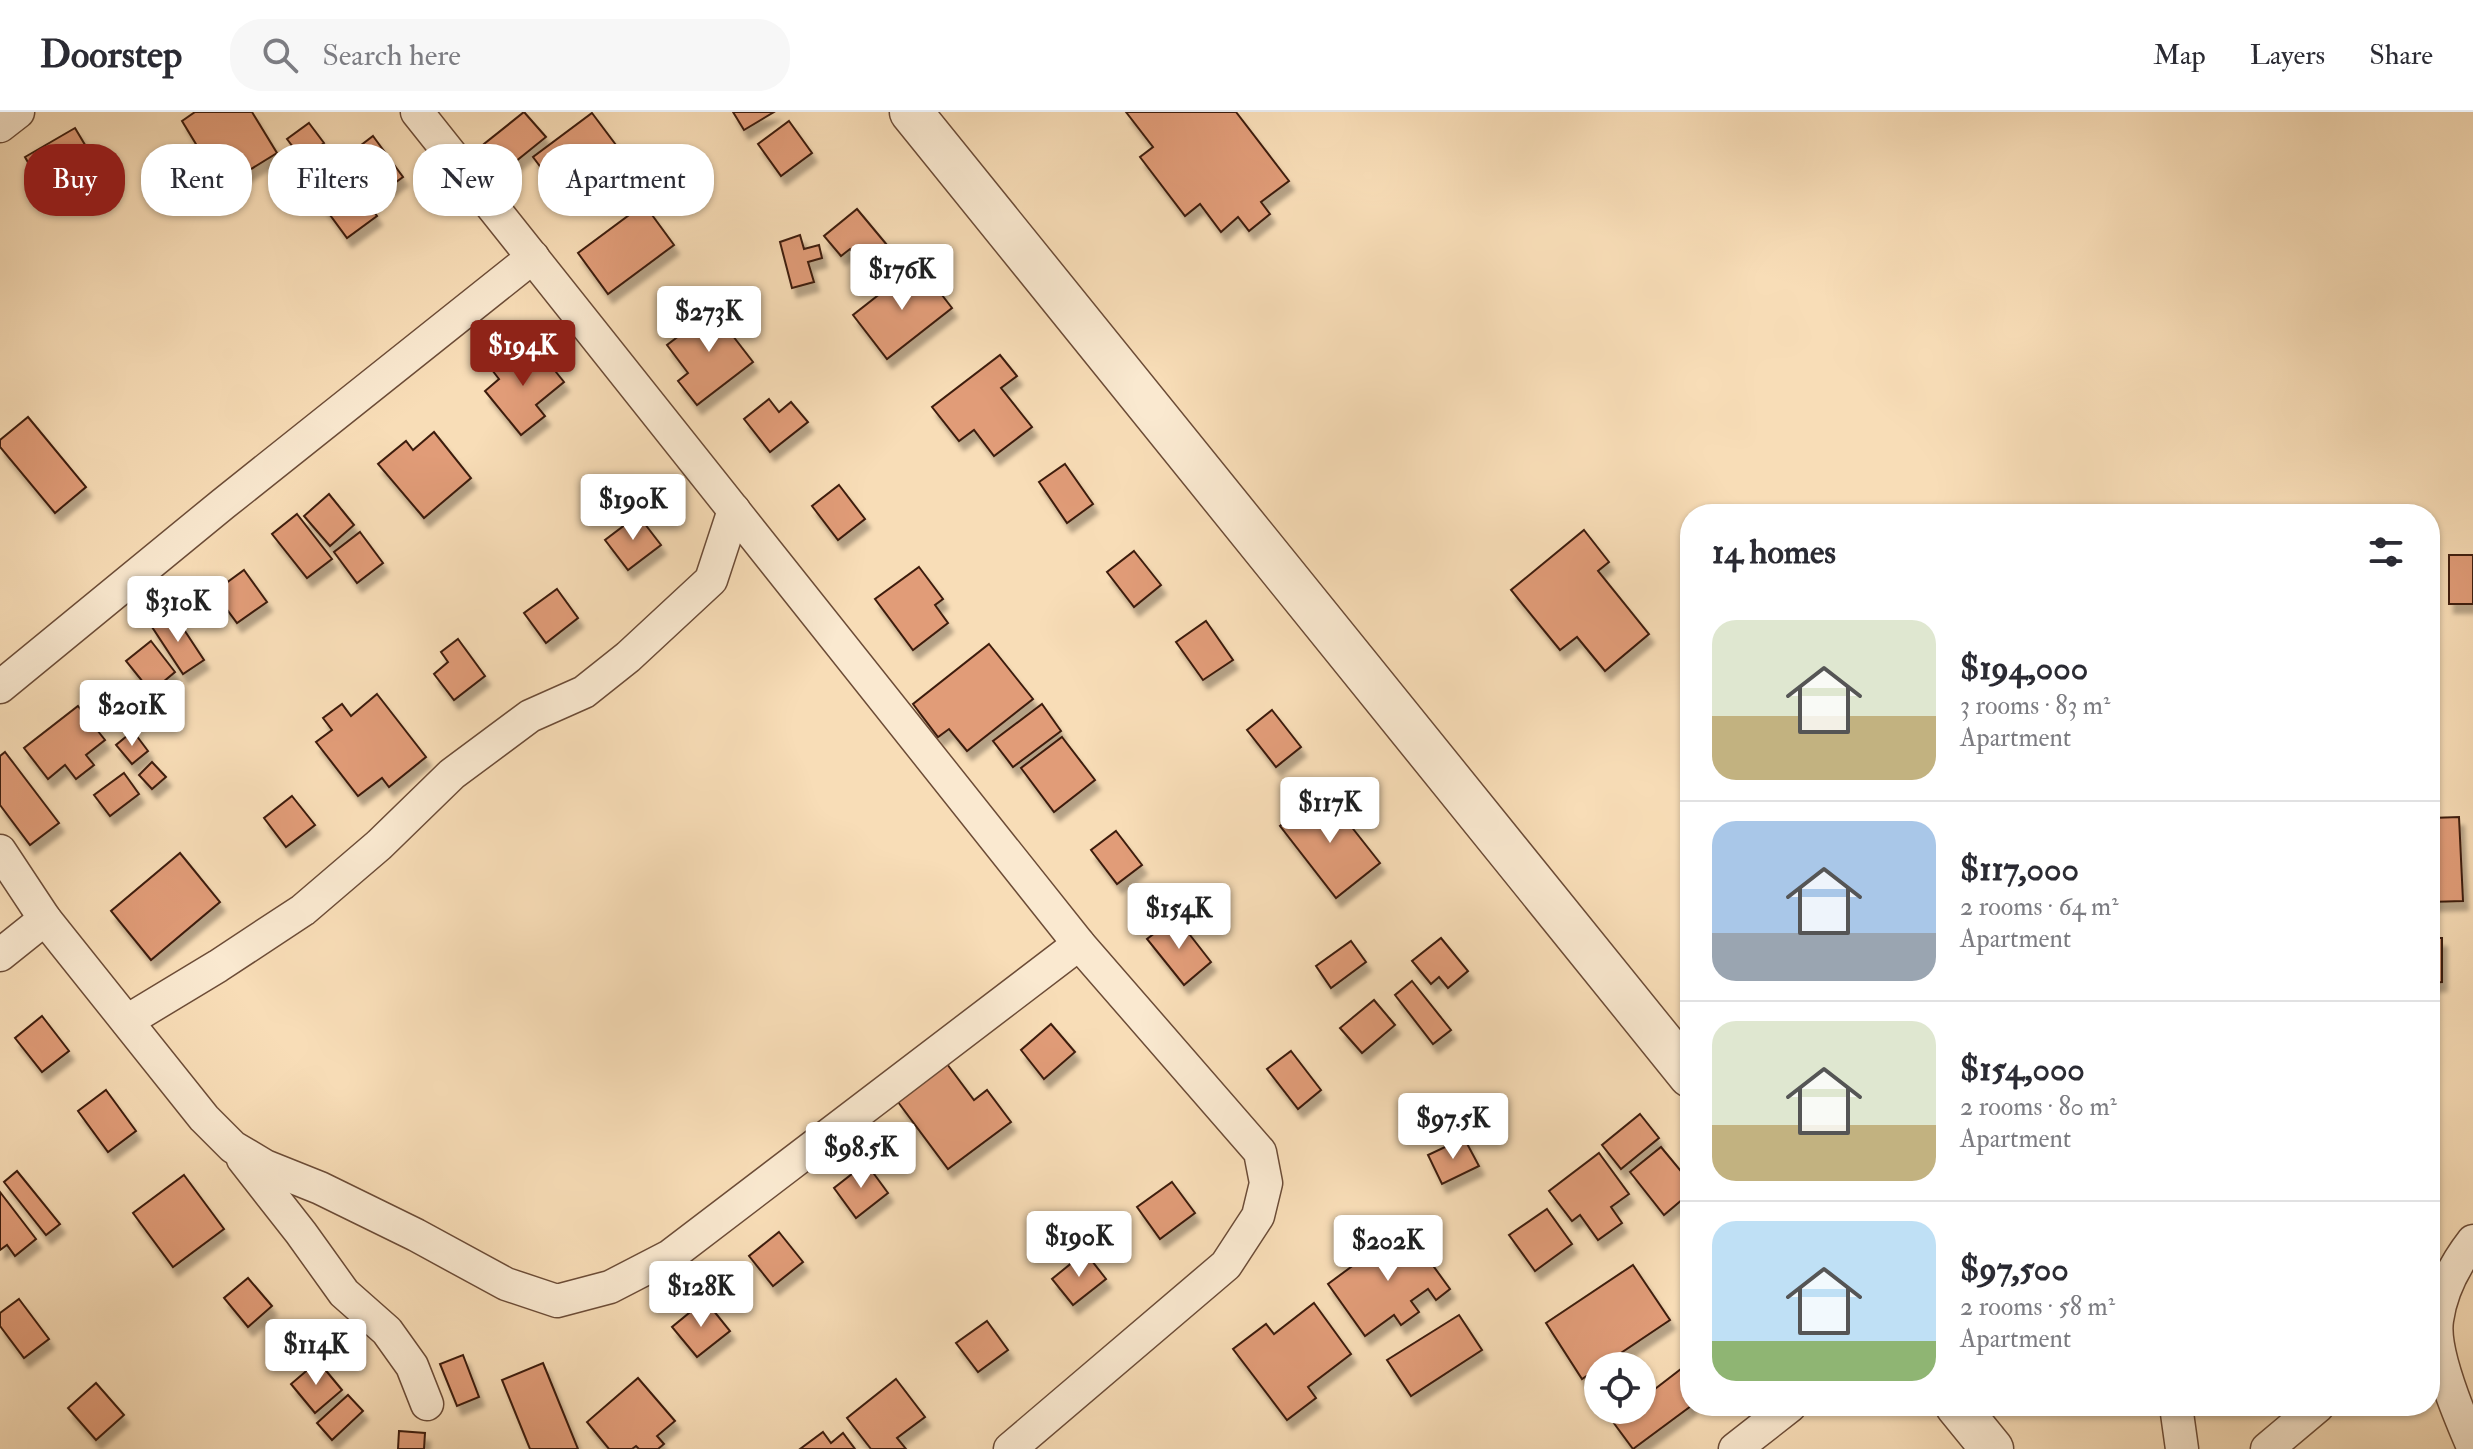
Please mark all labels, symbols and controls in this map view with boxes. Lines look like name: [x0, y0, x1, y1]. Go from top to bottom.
search box: [230, 19, 790, 91]
text: Doorstep: [40, 31, 182, 79]
icon: search: [258, 33, 302, 77]
text: Search here: [322, 37, 461, 74]
text: Map: [2153, 38, 2206, 73]
text: Layers: [2250, 38, 2325, 73]
text: Share: [2369, 38, 2433, 73]
chip: Buy: [24, 144, 125, 216]
chip: Rent: [141, 144, 252, 216]
chip: Filters: [268, 144, 397, 216]
chip: New: [413, 144, 522, 216]
chip: Apartment: [538, 144, 714, 216]
pin: $176K: [846, 244, 958, 312]
text: $176K: [868, 254, 936, 286]
pin: $273K: [653, 286, 765, 354]
text: $273K: [675, 296, 743, 328]
pin: $194K: [467, 320, 579, 388]
text: $194K: [488, 330, 558, 362]
pin: $190K: [577, 474, 689, 542]
text: $190K: [599, 484, 667, 516]
icon: filters: [2364, 530, 2408, 574]
text: 14 homes: [1712, 531, 1836, 574]
pin: $310K: [122, 576, 234, 644]
text: $310K: [145, 586, 211, 618]
text: $194,000: [1960, 647, 2088, 690]
icon: home: [1776, 652, 1872, 748]
pin: $201K: [76, 680, 188, 748]
text: $201K: [98, 690, 166, 722]
text: 3 rooms · 83 m²: [1960, 690, 2110, 722]
text: Apartment: [1960, 722, 2071, 754]
pin: $117K: [1274, 777, 1386, 845]
text: $117K: [1298, 787, 1362, 819]
text: $117,000: [1960, 848, 2079, 891]
icon: home: [1776, 853, 1872, 949]
pin: $154K: [1123, 883, 1235, 951]
text: 2 rooms · 64 m²: [1960, 891, 2119, 923]
text: $154K: [1146, 893, 1212, 925]
text: Apartment: [1960, 923, 2071, 955]
text: $154,000: [1960, 1048, 2085, 1091]
icon: home: [1776, 1053, 1872, 1149]
text: 2 rooms · 80 m²: [1960, 1091, 2117, 1123]
pin: $97.5K: [1388, 1093, 1518, 1161]
text: $97.5K: [1416, 1103, 1490, 1135]
pin: $98.5K: [796, 1122, 926, 1190]
text: Apartment: [1960, 1123, 2071, 1155]
text: $98.5K: [824, 1132, 898, 1164]
pin: $190K: [1023, 1211, 1135, 1279]
pin: $202K: [1332, 1215, 1444, 1283]
text: $190K: [1045, 1221, 1113, 1253]
text: $202K: [1352, 1225, 1424, 1257]
text: $97,500: [1960, 1248, 2069, 1291]
icon: home: [1776, 1253, 1872, 1349]
pin: $128K: [645, 1261, 757, 1329]
text: $128K: [667, 1271, 735, 1303]
text: 2 rooms · 58 m²: [1960, 1291, 2115, 1323]
pin: $114K: [260, 1319, 372, 1387]
text: Apartment: [1960, 1323, 2071, 1355]
text: $114K: [283, 1329, 349, 1361]
map controls: [1584, 1352, 1656, 1424]
button: locate: [1584, 1352, 1656, 1424]

